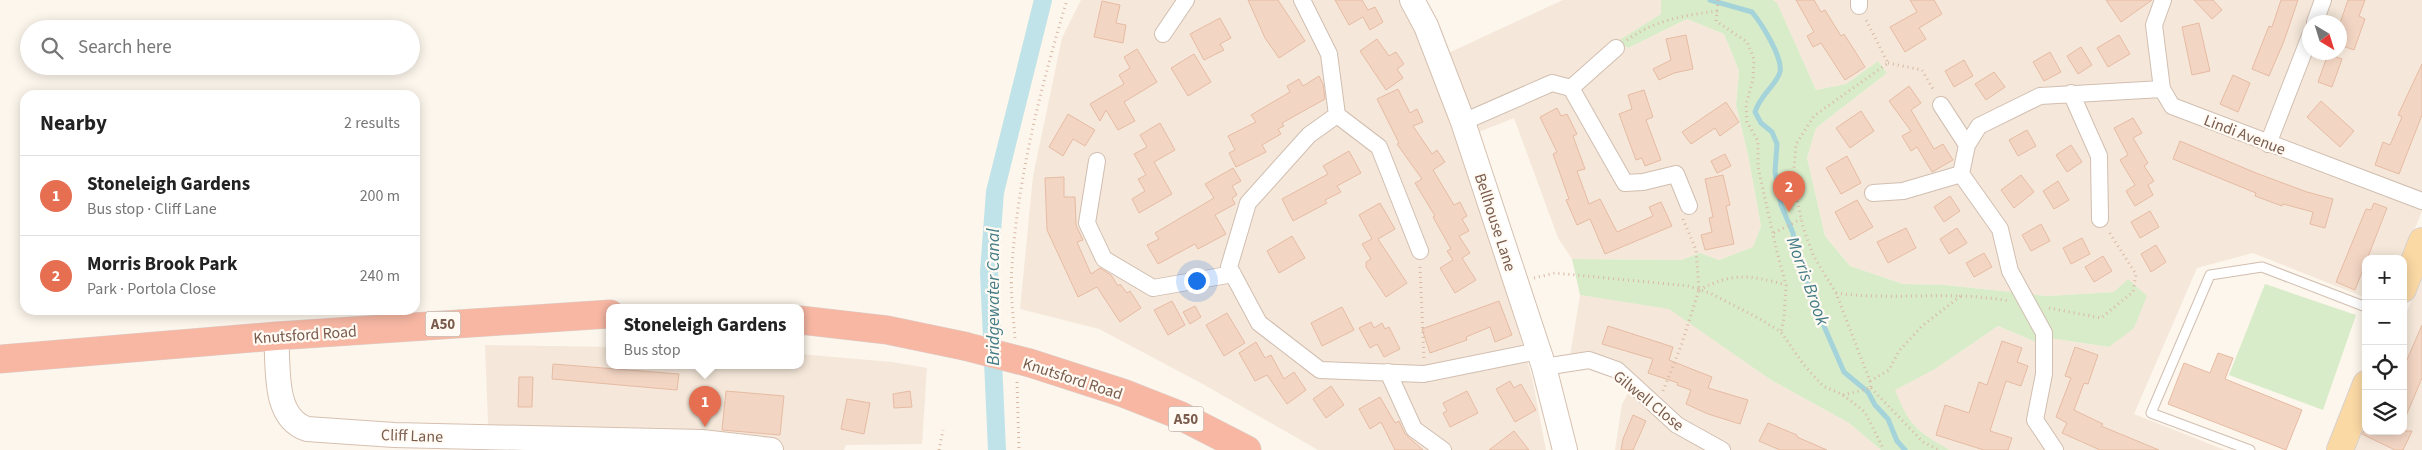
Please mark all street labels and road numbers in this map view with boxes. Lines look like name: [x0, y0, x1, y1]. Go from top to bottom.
street label: Lindi Avenue: [2201, 109, 2289, 161]
street label: Bellhouse Lane: [1469, 170, 1521, 274]
road number: A50: [426, 312, 460, 336]
street label: Knutsford Road: [253, 320, 358, 350]
street label: Knutsford Road: [1020, 352, 1125, 405]
street label: Gilwell Close: [1608, 365, 1688, 436]
road number: A50: [1168, 406, 1204, 432]
street label: Cliff Lane: [381, 424, 443, 448]

